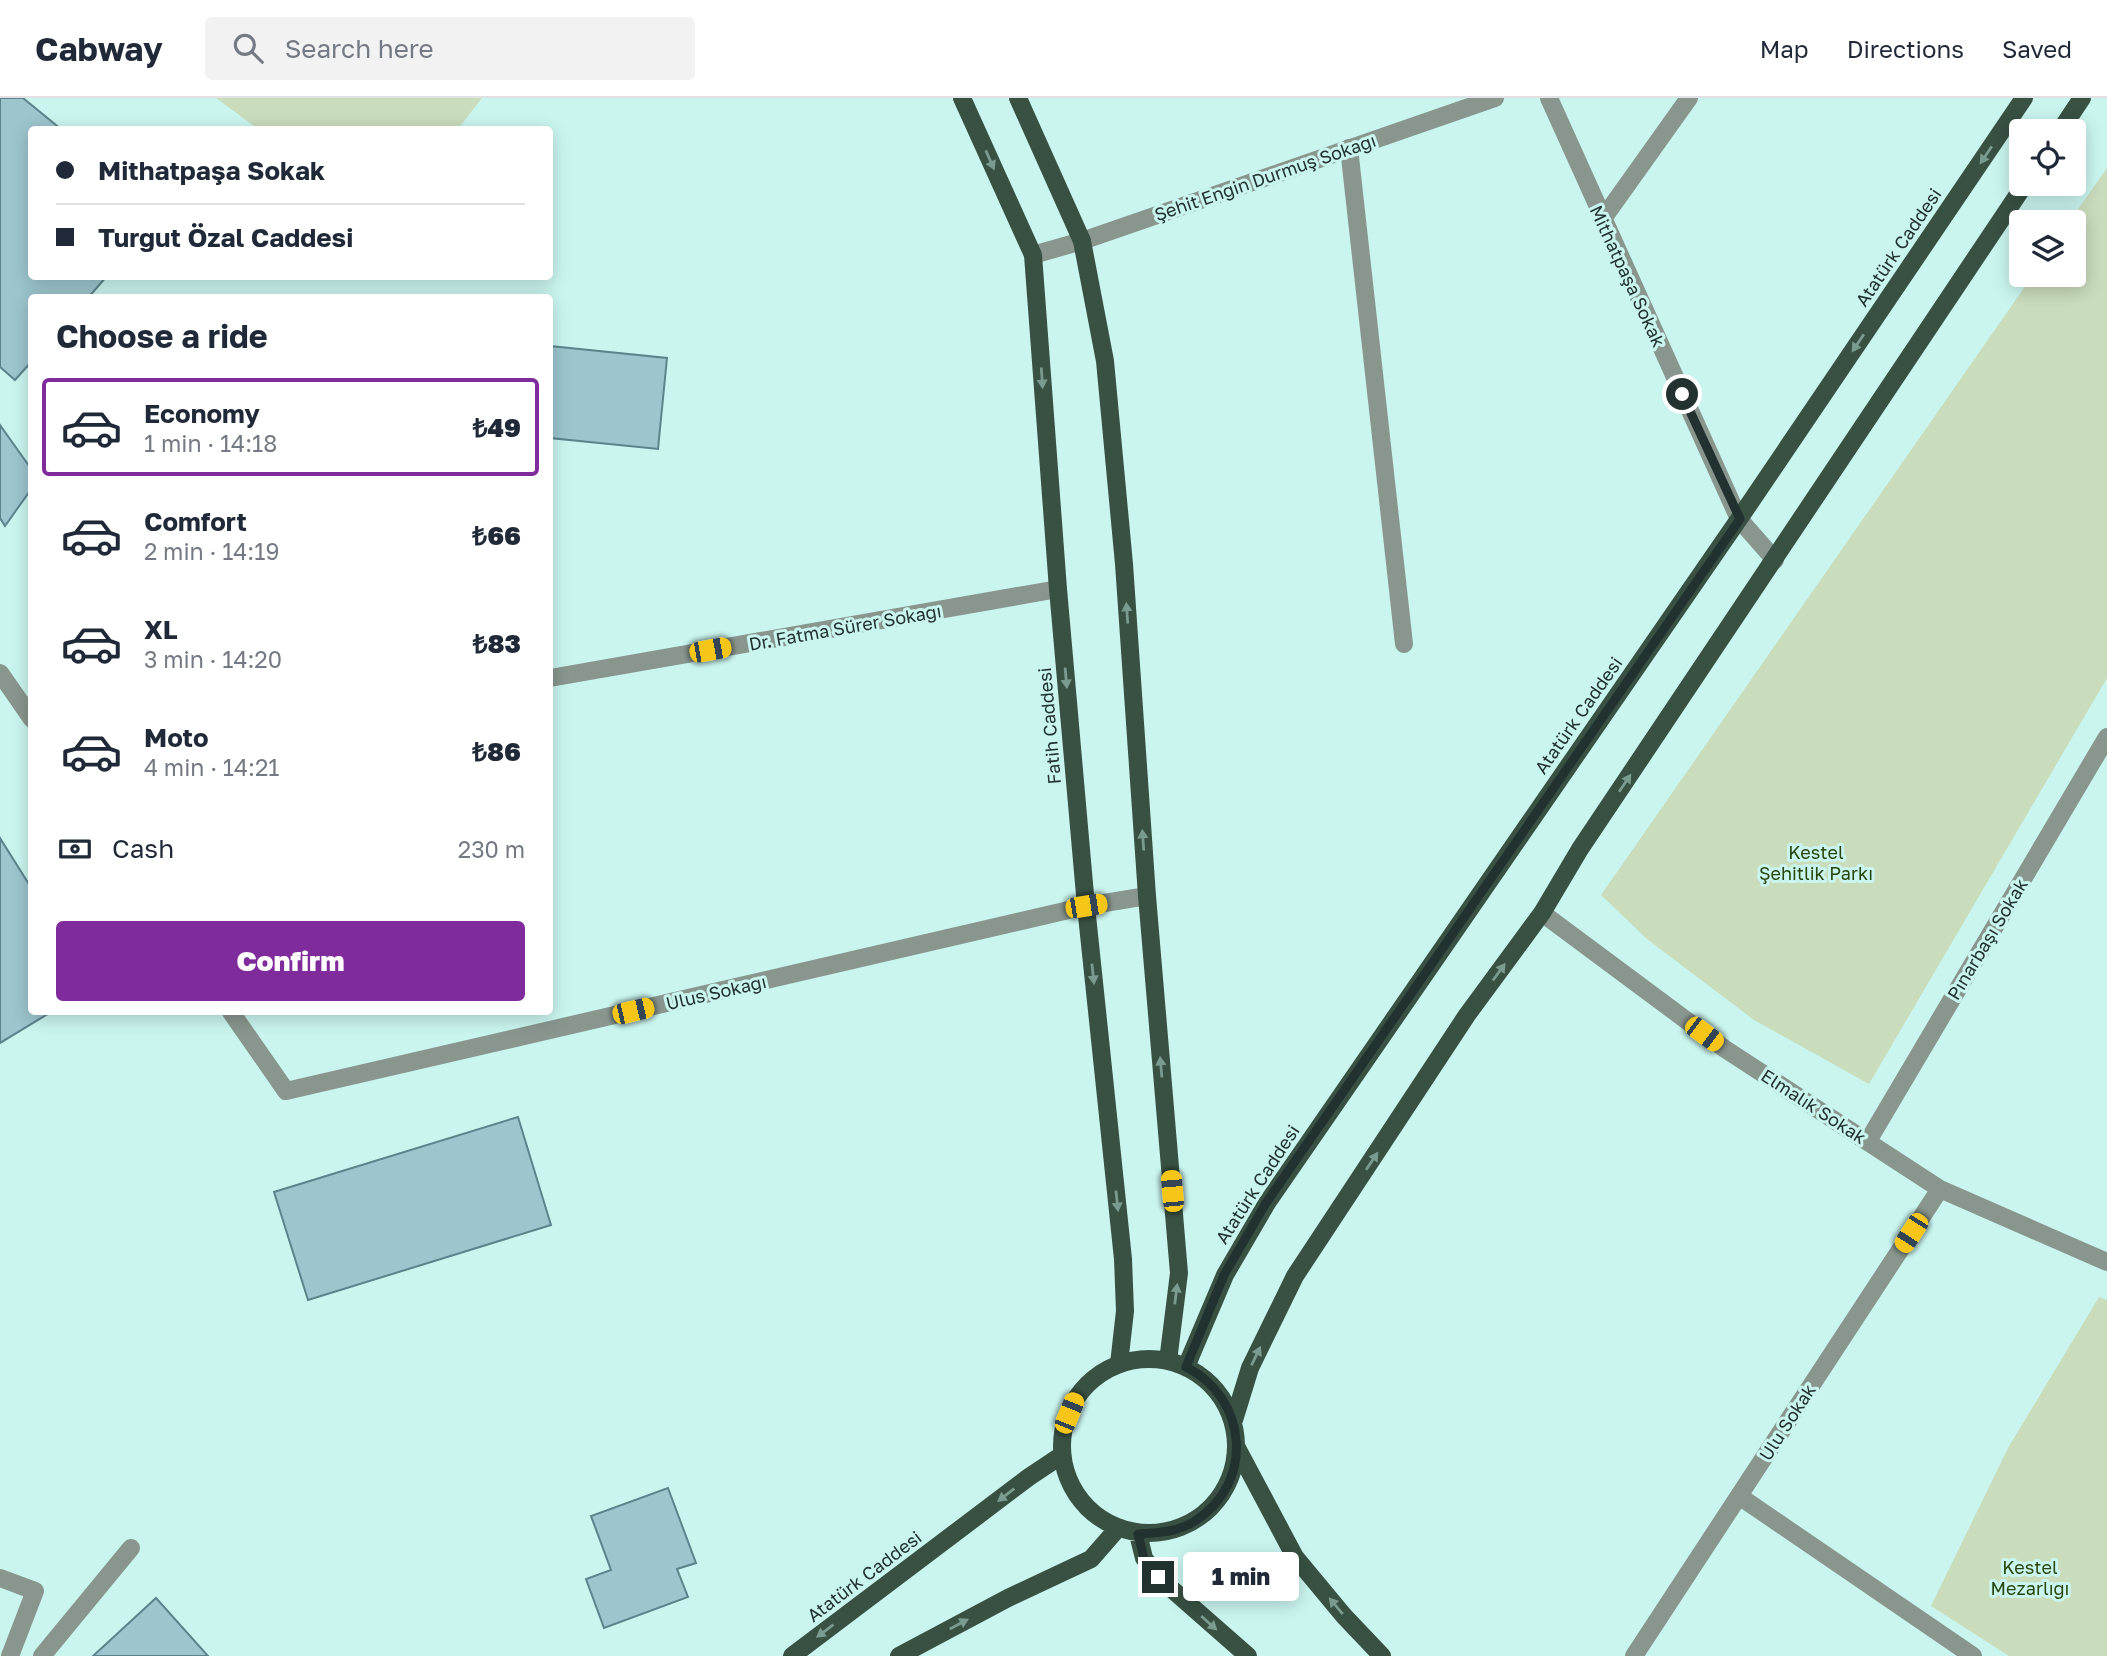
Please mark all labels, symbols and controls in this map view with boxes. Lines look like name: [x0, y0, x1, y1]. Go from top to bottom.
search box: [205, 17, 695, 80]
text: Cabway: [35, 29, 163, 68]
icon: search: [229, 29, 267, 67]
text: Search here: [285, 33, 434, 64]
text: Map: [1760, 34, 1809, 63]
text: Directions: [1847, 34, 1964, 63]
text: Saved: [2002, 34, 2072, 63]
map controls: [2009, 119, 2086, 287]
button: locate: [2009, 119, 2086, 196]
street label: Şehit Engin Durmuş Sokağı: [1151, 129, 1379, 225]
one-way arrow: [1980, 145, 1993, 164]
one-way arrow: [984, 150, 996, 170]
text: Mithatpaşa Sokak: [98, 155, 325, 186]
street label: Atatürk Caddesi: [1850, 184, 1946, 310]
street label: Mithatpaşa Sokak: [1586, 202, 1670, 350]
button: layers: [2009, 210, 2086, 287]
text: Turgut Özal Caddesi: [98, 222, 353, 253]
text: Choose a ride: [56, 317, 268, 355]
one-way arrow: [1852, 333, 1865, 353]
one-way arrow: [1037, 367, 1048, 389]
route start: [1666, 378, 1698, 410]
icon: car: [60, 396, 123, 459]
text: Economy: [144, 398, 260, 429]
text: ₺49: [473, 412, 521, 443]
text: 1 min · 14:18: [144, 429, 277, 457]
icon: car: [60, 504, 123, 567]
text: Comfort: [144, 506, 247, 537]
text: ₺66: [472, 520, 521, 551]
text: 2 min · 14:19: [144, 537, 279, 565]
street label: Dr. Fatma Sürer Sokağı: [747, 599, 943, 655]
one-way arrow: [1121, 602, 1132, 624]
icon: car: [60, 612, 123, 675]
text: XL: [144, 614, 178, 645]
text: ₺83: [473, 628, 521, 659]
car: [688, 636, 733, 664]
text: 3 min · 14:20: [144, 645, 282, 673]
street label: Atatürk Caddesi: [1530, 652, 1626, 778]
street label: Fatih Caddesi: [1033, 667, 1065, 785]
one-way arrow: [1061, 667, 1072, 689]
icon: car: [60, 720, 123, 783]
text: Moto: [144, 722, 209, 753]
text: ₺86: [472, 736, 521, 767]
text: 4 min · 14:21: [144, 753, 279, 781]
one-way arrow: [1618, 774, 1632, 792]
one-way arrow: [1137, 829, 1148, 851]
icon: cash: [56, 830, 94, 868]
text: Cash: [112, 833, 174, 864]
text: 230 m: [458, 835, 525, 863]
park label: Kestel Şehitlik Parkı: [1759, 841, 1873, 884]
street label: Pınarbaşı Sokak: [1942, 874, 2032, 1004]
car: [1064, 892, 1109, 920]
button: Confirm: [56, 921, 525, 1001]
one-way arrow: [1088, 963, 1099, 985]
one-way arrow: [1492, 963, 1506, 981]
street label: Ulus Sokağı: [664, 970, 768, 1014]
car: [611, 996, 656, 1026]
car: [1681, 1013, 1728, 1055]
one-way arrow: [1155, 1056, 1166, 1078]
street label: Elmalık Sokak: [1757, 1064, 1871, 1148]
street label: Atatürk Caddesi: [1210, 1120, 1304, 1248]
one-way arrow: [1365, 1151, 1378, 1170]
car: [1160, 1169, 1185, 1213]
one-way arrow: [1111, 1190, 1122, 1212]
car: [1891, 1210, 1932, 1256]
one-way arrow: [1171, 1283, 1182, 1305]
one-way arrow: [1250, 1346, 1262, 1366]
street label: Ulu Sokak: [1754, 1380, 1820, 1464]
car: [1052, 1390, 1087, 1436]
one-way arrow: [998, 1487, 1016, 1502]
street label: Atatürk Caddesi: [802, 1526, 926, 1626]
callout: 1 min: [1182, 1552, 1298, 1602]
park label: Kestel Mezarlığı: [1991, 1556, 2069, 1599]
route end: [1142, 1561, 1174, 1593]
text: 1 min: [1212, 1562, 1270, 1590]
one-way arrow: [1328, 1597, 1343, 1615]
one-way arrow: [1200, 1615, 1218, 1631]
one-way arrow: [950, 1618, 970, 1630]
one-way arrow: [816, 1624, 834, 1638]

